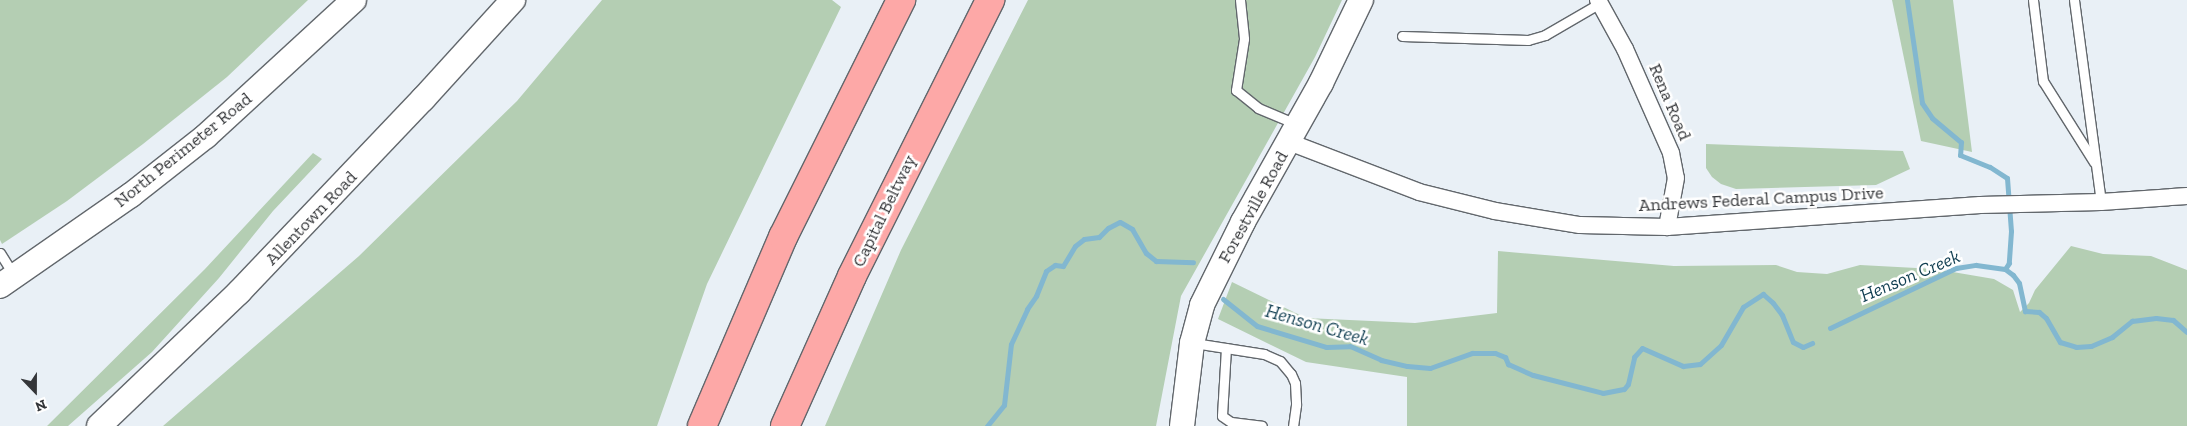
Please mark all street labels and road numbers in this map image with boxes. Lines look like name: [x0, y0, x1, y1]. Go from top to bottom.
street label: Rena Road: [1644, 60, 1696, 144]
street label: North Perimeter Road: [110, 88, 256, 212]
street label: Forestville Road: [1213, 147, 1293, 267]
street label: Capital Beltway: [848, 152, 920, 270]
street label: Allentown Road: [261, 166, 361, 270]
street label: Andrews Federal Campus Drive: [1638, 182, 1884, 216]

